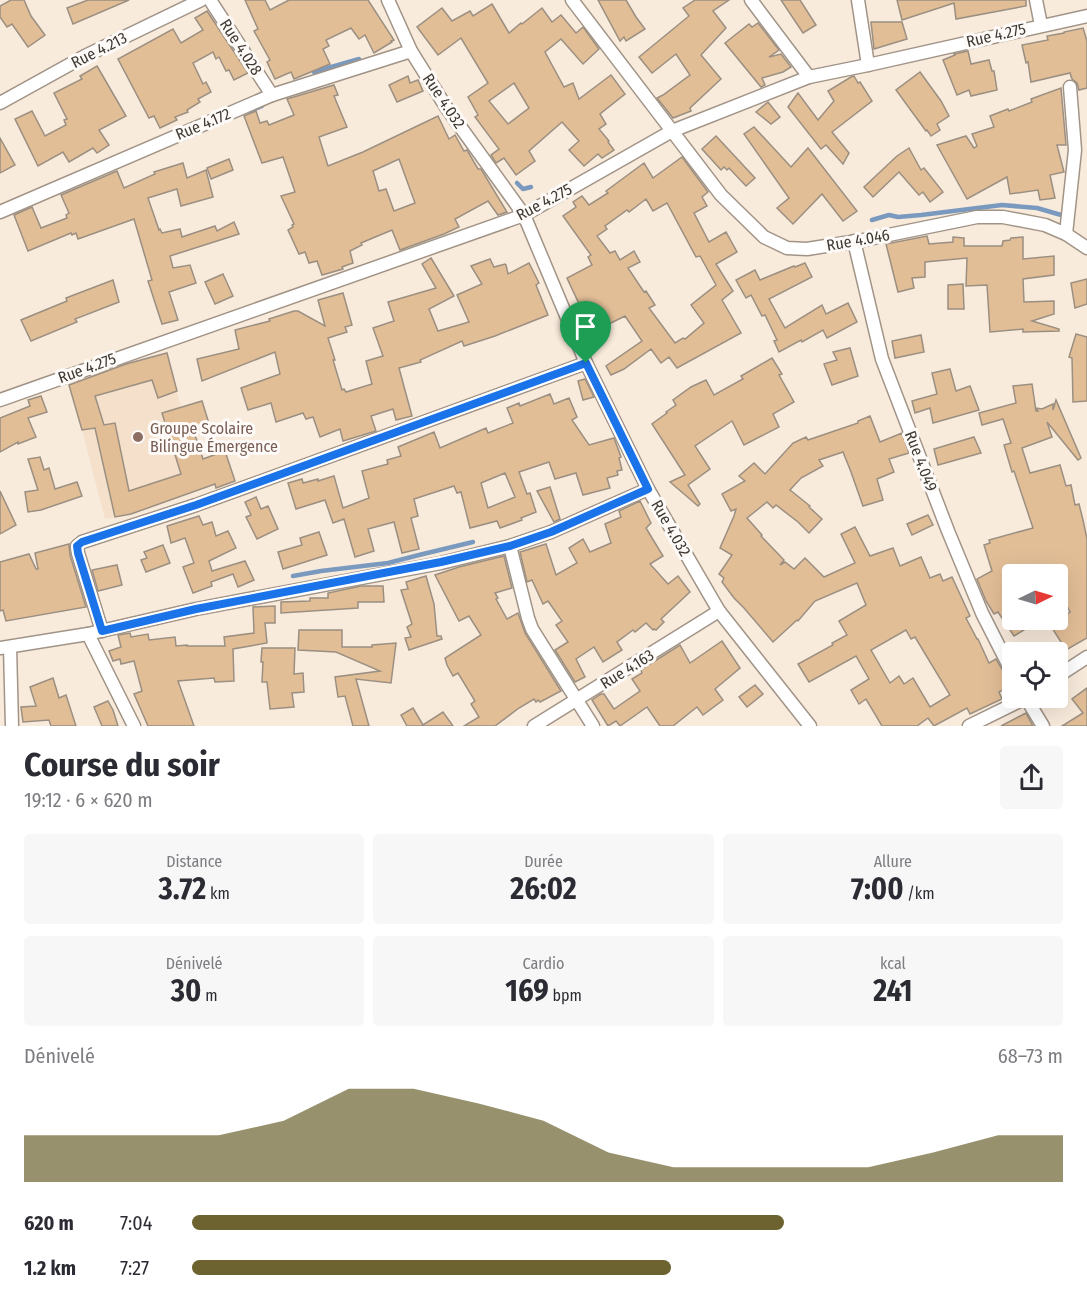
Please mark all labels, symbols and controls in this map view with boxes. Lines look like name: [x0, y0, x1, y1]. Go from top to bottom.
street label: Rue 4.028: [216, 15, 266, 79]
street label: Rue 4.275: [964, 19, 1028, 51]
street label: Rue 4.213: [68, 28, 130, 72]
street label: Rue 4.032: [419, 70, 469, 132]
street label: Rue 4.172: [173, 104, 233, 144]
street label: Rue 4.275: [513, 179, 575, 225]
street label: Rue 4.046: [825, 225, 891, 255]
pin: [560, 301, 611, 363]
icon: arrive: [569, 310, 602, 343]
street label: Rue 4.275: [55, 349, 119, 387]
place label: Groupe Scolaire Bilingue Émergence: [150, 419, 278, 456]
street label: Rue 4.049: [901, 428, 941, 494]
marker: Groupe Scolaire Bilingue Émergence: [131, 430, 145, 444]
street label: Rue 4.032: [647, 496, 695, 560]
north arrow: [1002, 564, 1068, 630]
map controls: [1002, 564, 1068, 708]
button: locate: [1002, 642, 1068, 708]
street label: Rue 4.163: [597, 645, 657, 693]
text: Course du soir: [24, 745, 220, 785]
button: share: [1000, 746, 1063, 809]
text: 19:12 · 6 × 620 m: [24, 788, 153, 812]
text: Distance: [166, 852, 222, 871]
text: Durée: [524, 852, 563, 871]
text: Allure: [874, 852, 912, 871]
text: 3.72: [159, 871, 206, 907]
text: 26:02: [510, 871, 577, 907]
text: 7:00: [851, 871, 904, 907]
text: km: [206, 884, 230, 903]
text: /km: [904, 884, 935, 903]
text: Dénivelé: [166, 954, 223, 973]
text: Cardio: [523, 954, 564, 973]
text: kcal: [880, 954, 906, 973]
text: 30: [171, 973, 201, 1009]
text: 169: [505, 973, 549, 1009]
text: 241: [873, 973, 913, 1009]
text: m: [201, 986, 217, 1005]
text: bpm: [549, 986, 582, 1005]
text: Dénivelé: [24, 1044, 95, 1068]
text: 68–73 m: [998, 1044, 1063, 1068]
text: 620 m: [24, 1211, 74, 1235]
text: 7:04: [120, 1211, 152, 1235]
text: 1.2 km: [24, 1256, 76, 1280]
text: 7:27: [120, 1256, 149, 1280]

